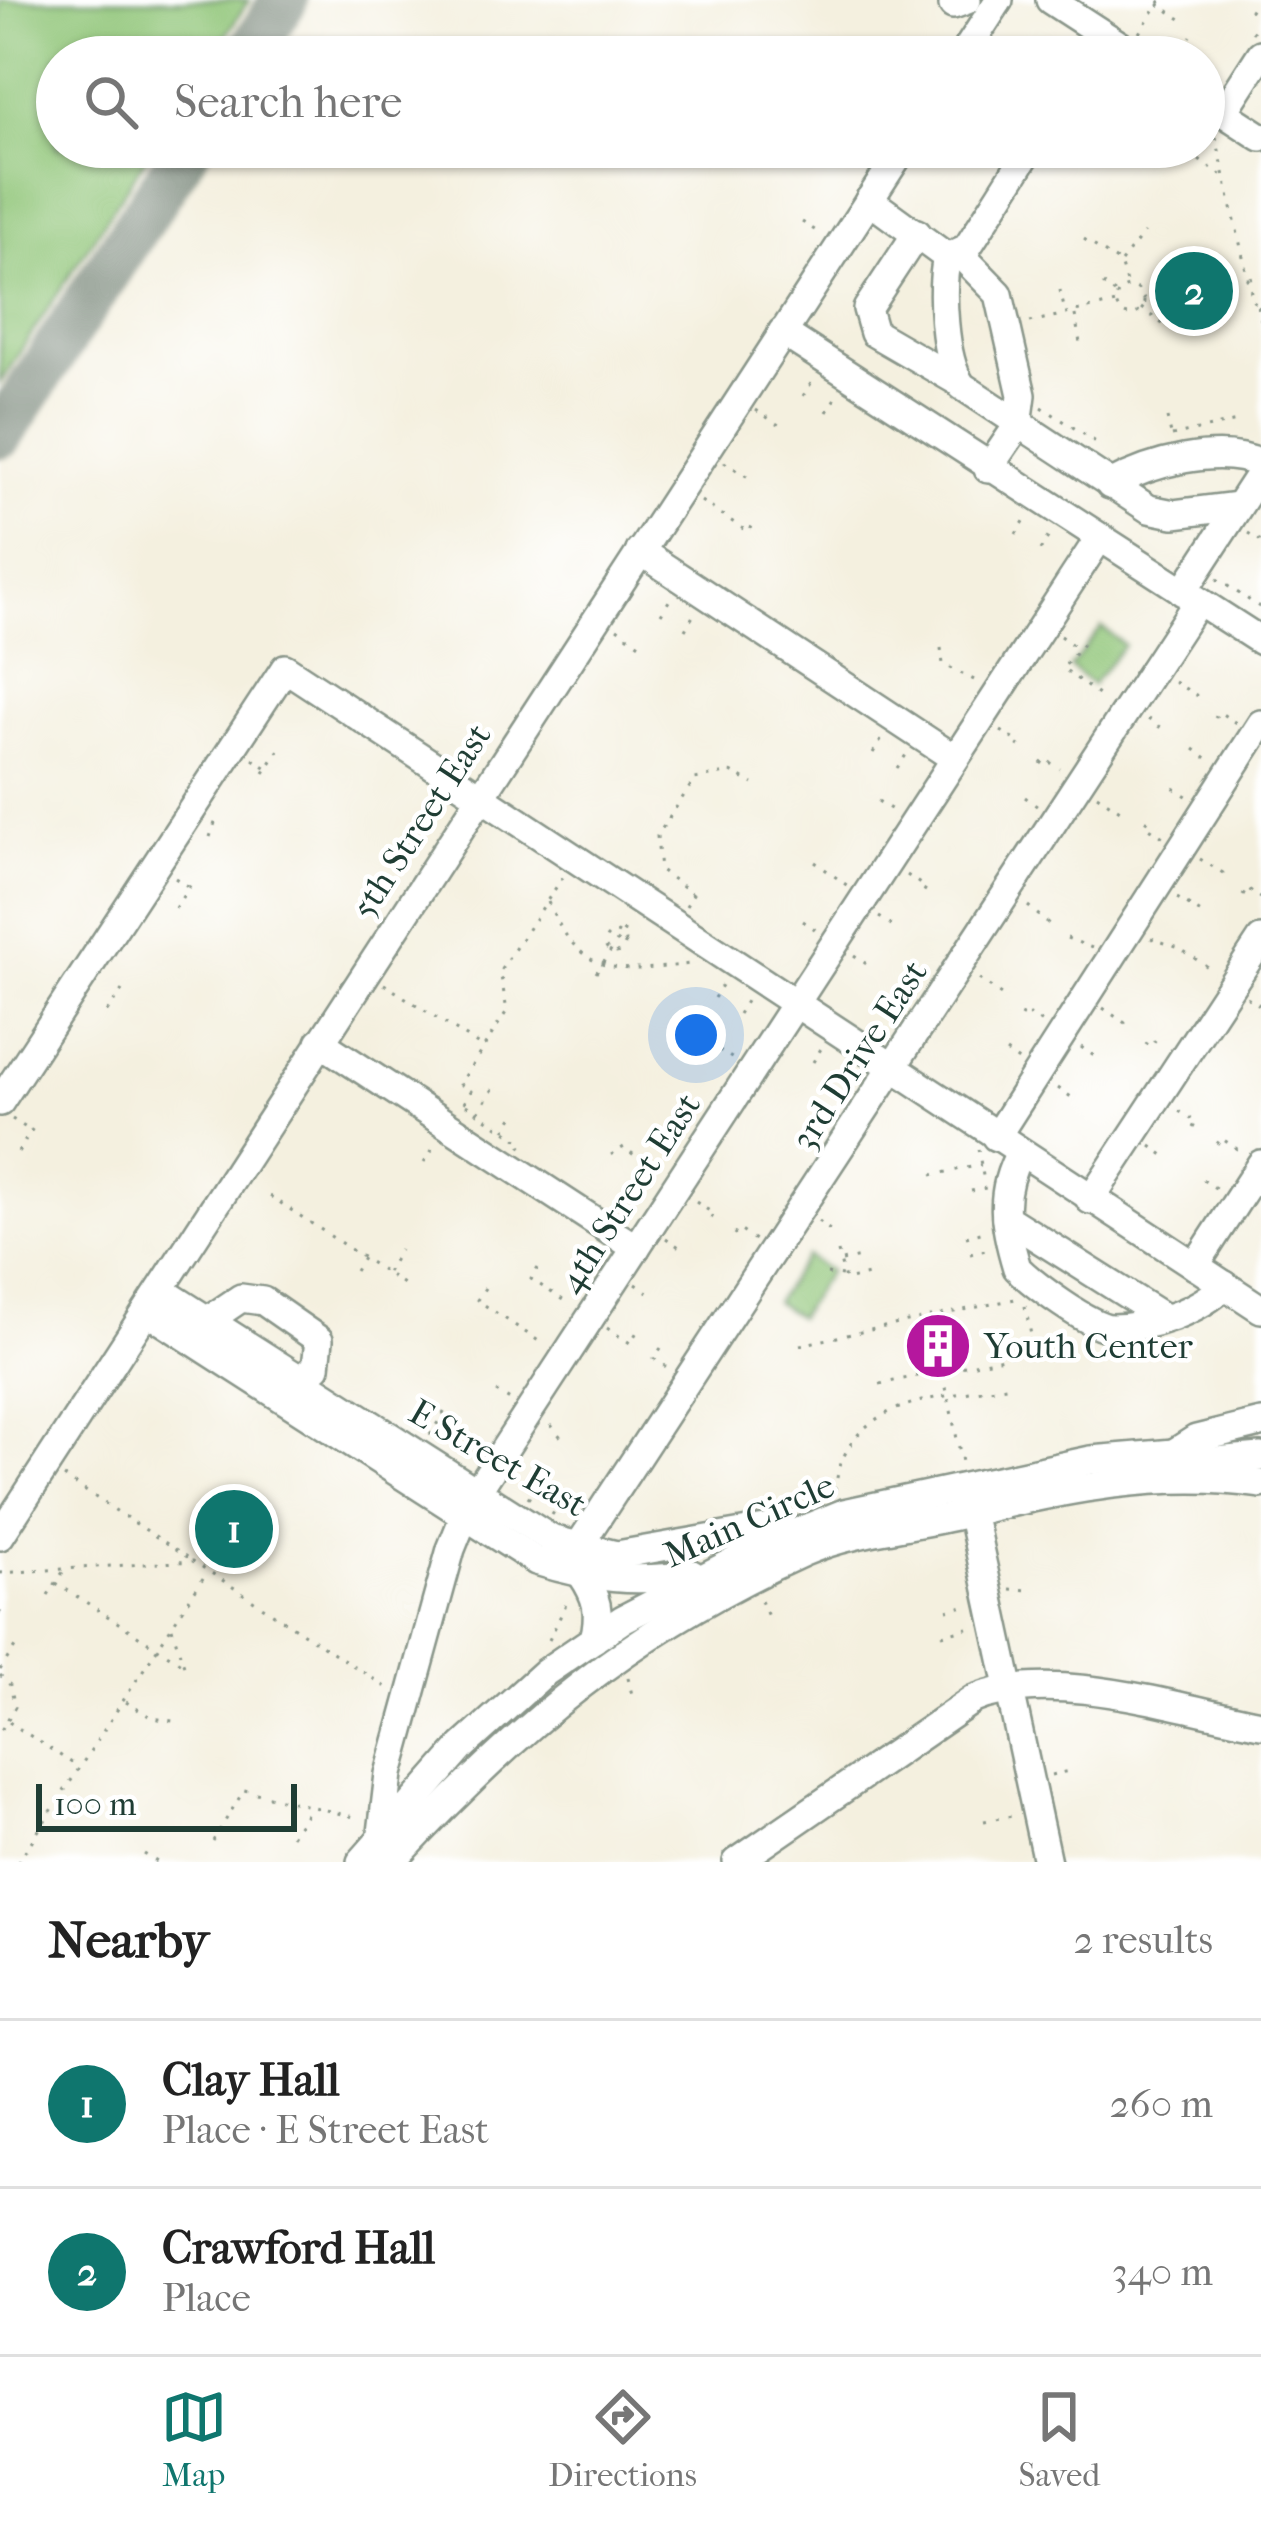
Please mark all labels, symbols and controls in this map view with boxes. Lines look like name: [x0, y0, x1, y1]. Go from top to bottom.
search box: [36, 36, 1225, 168]
icon: search: [78, 69, 144, 135]
text: Search here: [174, 76, 402, 129]
pin: 2: [1155, 246, 1233, 336]
street label: 5th Street East: [342, 716, 500, 926]
street label: 3rd Drive East: [782, 952, 936, 1158]
your location: [666, 1005, 726, 1065]
street label: 4th Street East: [549, 1085, 709, 1301]
building icon: Youth Center: [903, 1311, 973, 1381]
place label: Youth Center: [983, 1325, 1194, 1367]
street label: E Street East: [402, 1391, 594, 1526]
street label: Main Circle: [657, 1464, 841, 1576]
pin: 1: [195, 1484, 273, 1574]
scale bar: [36, 1778, 297, 1831]
text: 100 m: [54, 1785, 137, 1824]
text: Nearby: [48, 1910, 209, 1970]
text: 2 results: [1074, 1917, 1213, 1963]
text: Clay Hall: [162, 2054, 340, 2107]
text: 1: [80, 2081, 94, 2127]
text: 260 m: [1110, 2081, 1213, 2127]
text: Place · E Street East: [162, 2107, 489, 2153]
text: Crawford Hall: [162, 2222, 435, 2275]
text: 2: [77, 2249, 97, 2295]
text: 340 m: [1112, 2249, 1213, 2295]
text: Place: [162, 2275, 251, 2321]
tab: Map: [161, 2384, 227, 2495]
tab: Directions: [548, 2384, 697, 2495]
tab: Saved: [1018, 2384, 1100, 2495]

